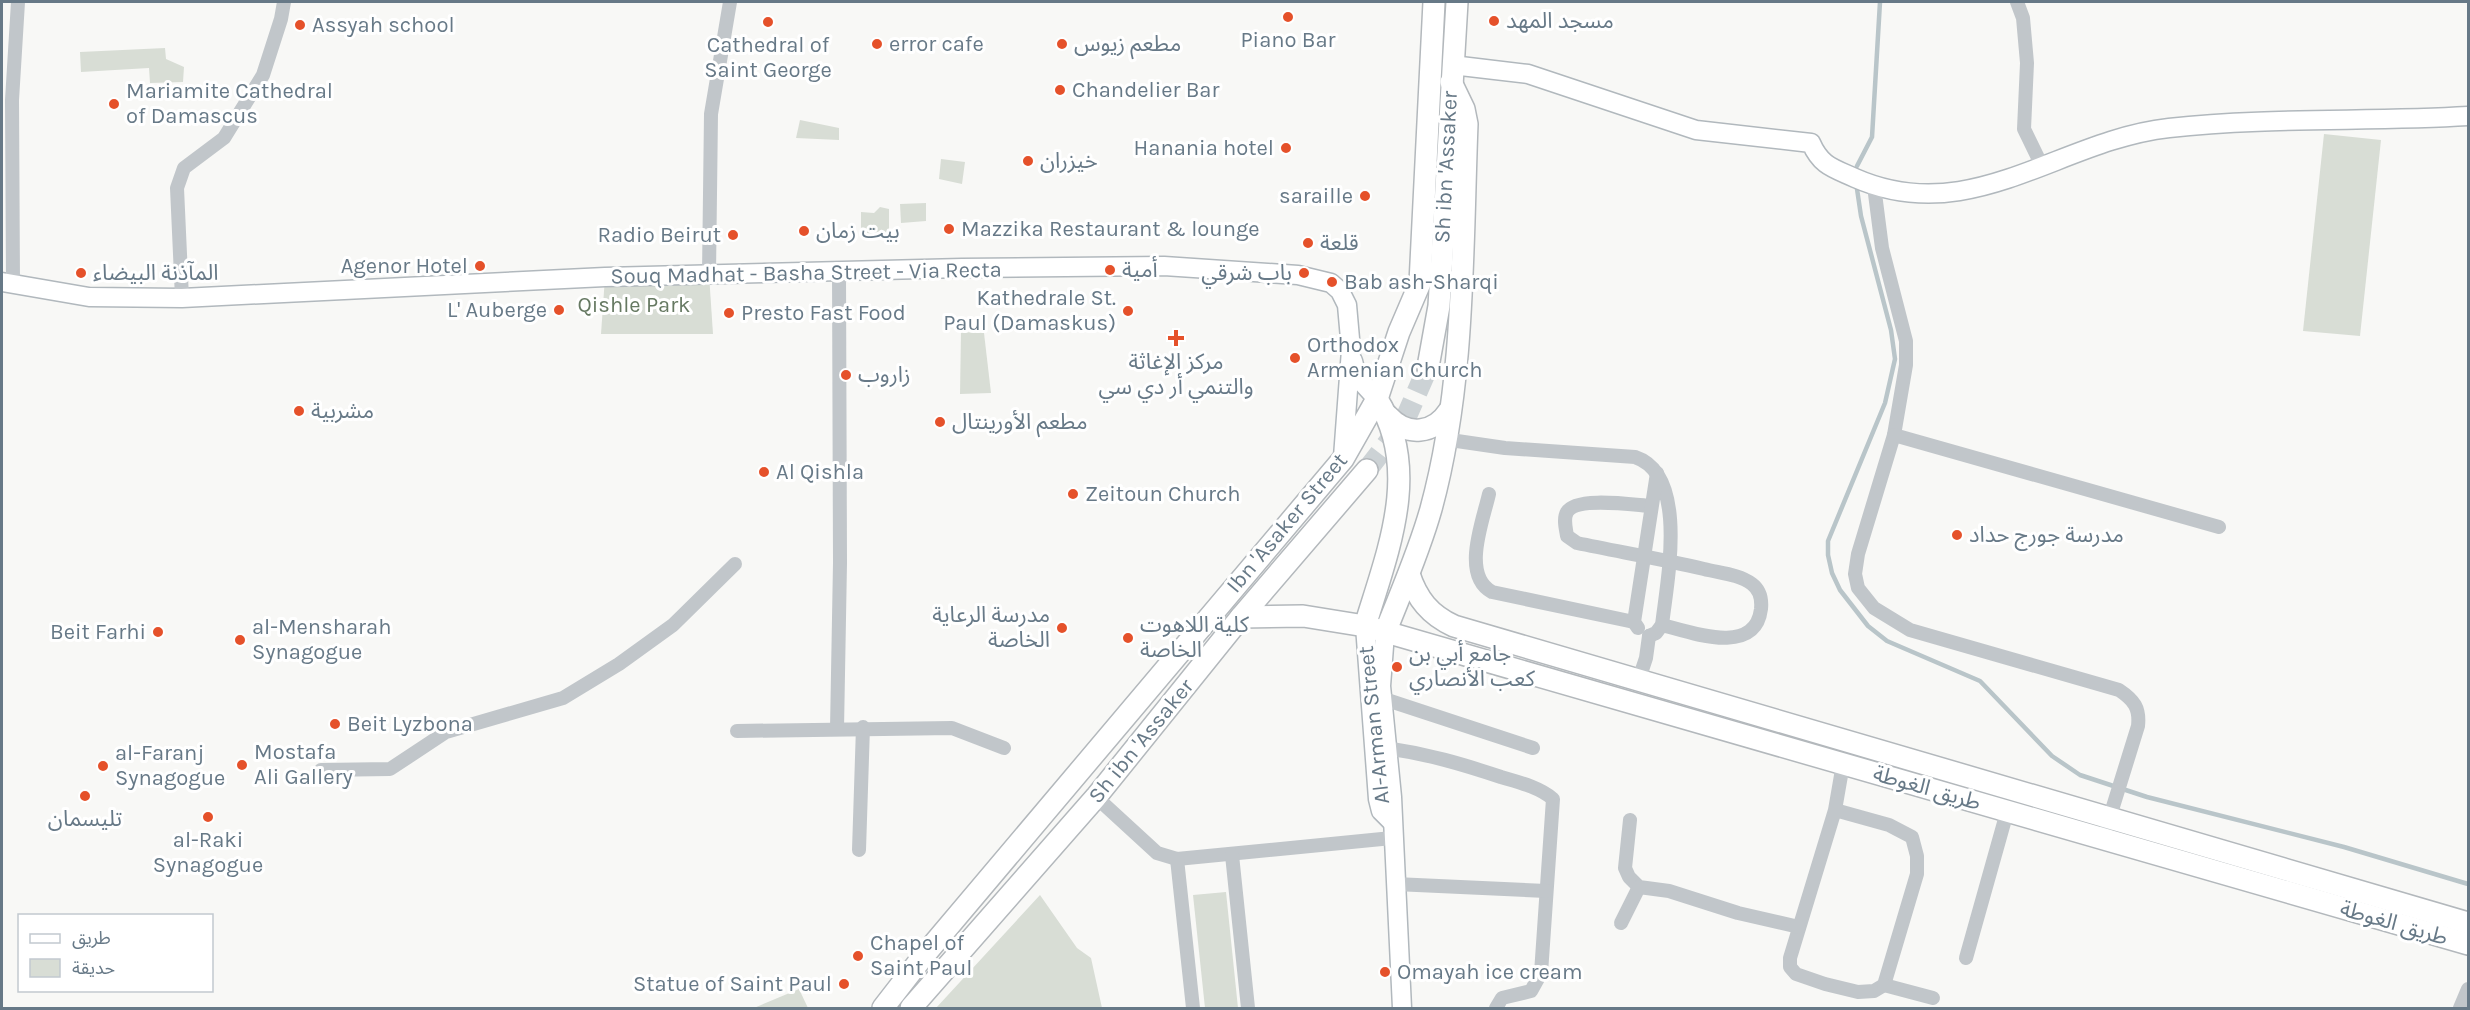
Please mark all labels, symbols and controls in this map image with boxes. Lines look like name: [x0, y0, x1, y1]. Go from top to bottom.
place label: مسجد المهد: [1506, 8, 1614, 34]
marker: Piano Bar: [1281, 10, 1295, 24]
place label: Assyah school: [312, 12, 455, 38]
marker: مسجد المهد: [1487, 14, 1501, 28]
marker: Cathedral of Saint George: [761, 15, 775, 29]
marker: Assyah school: [293, 18, 307, 32]
place label: Piano Bar: [1240, 27, 1336, 53]
place label: error cafe: [889, 31, 984, 57]
place label: مطعم زيوس: [1074, 31, 1181, 60]
place label: Cathedral of Saint George: [704, 32, 832, 83]
marker: error cafe: [870, 37, 884, 51]
marker: مطعم زيوس: [1055, 37, 1069, 51]
place label: Chandelier Bar: [1072, 77, 1219, 103]
place label: Mariamite Cathedral of Damascus: [126, 78, 333, 129]
marker: Chandelier Bar: [1053, 83, 1067, 97]
street label: Sh ibn 'Assaker: [1429, 90, 1463, 244]
marker: Mariamite Cathedral of Damascus: [107, 97, 121, 111]
place label: Hanania hotel: [1134, 135, 1274, 161]
marker: Hanania hotel: [1279, 141, 1293, 155]
place label: خيزران: [1040, 148, 1098, 174]
marker: خيزران: [1021, 154, 1035, 168]
place label: saraille: [1279, 183, 1353, 209]
marker: saraille: [1358, 189, 1372, 203]
place label: Mazzika Restaurant & lounge: [961, 216, 1260, 242]
place label: بيت زمان: [816, 218, 900, 244]
place label: Radio Beirut: [598, 222, 721, 248]
marker: Mazzika Restaurant & lounge: [942, 222, 956, 236]
marker: بيت زمان: [797, 224, 811, 238]
marker: Radio Beirut: [726, 228, 740, 242]
place label: قلعة: [1320, 230, 1359, 256]
marker: قلعة: [1301, 236, 1315, 250]
place label: Agenor Hotel: [341, 253, 468, 279]
place label: أمية: [1122, 256, 1158, 283]
street label: Souq Madhat - Basha Street - Via Recta: [610, 257, 1002, 289]
marker: Agenor Hotel: [473, 259, 487, 273]
place label: المآذنة البيضاء: [93, 260, 218, 286]
place label: باب شرقي: [1201, 260, 1292, 289]
marker: أمية: [1103, 263, 1117, 277]
marker: المآذنة البيضاء: [74, 266, 88, 280]
marker: باب شرقي: [1297, 266, 1311, 280]
place label: Bab ash-Sharqi: [1344, 269, 1499, 295]
marker: Bab ash-Sharqi: [1325, 275, 1339, 289]
place label: Kathedrale St. Paul (Damaskus): [943, 285, 1116, 336]
park label: Qishle Park: [577, 292, 691, 318]
place label: L' Auberge: [447, 297, 547, 323]
place label: Presto Fast Food: [741, 300, 906, 326]
marker: L' Auberge: [552, 303, 566, 317]
marker: Kathedrale St. Paul (Damaskus): [1121, 304, 1135, 318]
marker: Presto Fast Food: [722, 306, 736, 320]
marker: مركز الإغاثة والتنمي أر دي سي: [1167, 329, 1185, 347]
place label: Orthodox Armenian Church: [1307, 332, 1483, 383]
place label: مركز الإغاثة والتنمي أر دي سي: [1098, 349, 1254, 403]
marker: Orthodox Armenian Church: [1288, 351, 1302, 365]
place label: زاروب: [858, 362, 911, 388]
marker: زاروب: [839, 368, 853, 382]
place label: مشربية: [311, 398, 374, 424]
marker: مشربية: [292, 404, 306, 418]
place label: مطعم الأورينتال: [952, 409, 1088, 438]
marker: مطعم الأورينتال: [933, 415, 947, 429]
street label: Ibn 'Asaker Street: [1221, 448, 1353, 598]
place label: Al Qishla: [776, 459, 864, 485]
marker: Al Qishla: [757, 465, 771, 479]
place label: Zeitoun Church: [1085, 481, 1241, 507]
marker: Zeitoun Church: [1066, 487, 1080, 501]
place label: مدرسة جورج حداد: [1969, 522, 2124, 551]
marker: مدرسة جورج حداد: [1950, 528, 1964, 542]
place label: مدرسة الرعاية الخاصة: [932, 602, 1050, 653]
place label: كلية اللاهوت الخاصة: [1140, 612, 1250, 663]
place label: al-Mensharah Synagogue: [252, 614, 391, 665]
place label: Beit Farhi: [50, 619, 146, 645]
marker: مدرسة الرعاية الخاصة: [1055, 621, 1069, 635]
marker: Beit Farhi: [151, 625, 165, 639]
marker: كلية اللاهوت الخاصة: [1121, 631, 1135, 645]
marker: al-Mensharah Synagogue: [233, 633, 247, 647]
place label: جامع أبي بن كعب الأنصاري: [1409, 640, 1536, 695]
street label: Al-Arman Street: [1353, 645, 1395, 805]
marker: جامع أبي بن كعب الأنصاري: [1390, 660, 1404, 674]
street label: Sh ibn 'Assaker: [1083, 674, 1199, 808]
place label: Beit Lyzbona: [347, 711, 473, 737]
marker: Beit Lyzbona: [328, 717, 342, 731]
place label: Mostafa Ali Gallery: [254, 739, 353, 790]
place label: al-Faranj Synagogue: [115, 740, 225, 791]
marker: Mostafa Ali Gallery: [235, 758, 249, 772]
marker: al-Faranj Synagogue: [96, 759, 110, 773]
street label: طريق الغوطة: [1870, 760, 1984, 816]
marker: تليسمان: [78, 789, 92, 803]
place label: تليسمان: [48, 806, 122, 832]
marker: al-Raki Synagogue: [201, 810, 215, 824]
place label: al-Raki Synagogue: [153, 827, 263, 878]
street label: طريق الغوطة: [2337, 895, 2451, 951]
legend: [18, 914, 213, 992]
text: طريق: [72, 927, 111, 949]
place label: Chapel of Saint Paul: [870, 930, 973, 981]
marker: Chapel of Saint Paul: [851, 949, 865, 963]
text: حديقة: [72, 957, 115, 979]
place label: Omayah ice cream: [1397, 959, 1582, 985]
marker: Omayah ice cream: [1378, 965, 1392, 979]
place label: Statue of Saint Paul: [633, 971, 832, 997]
marker: Statue of Saint Paul: [837, 977, 851, 991]

